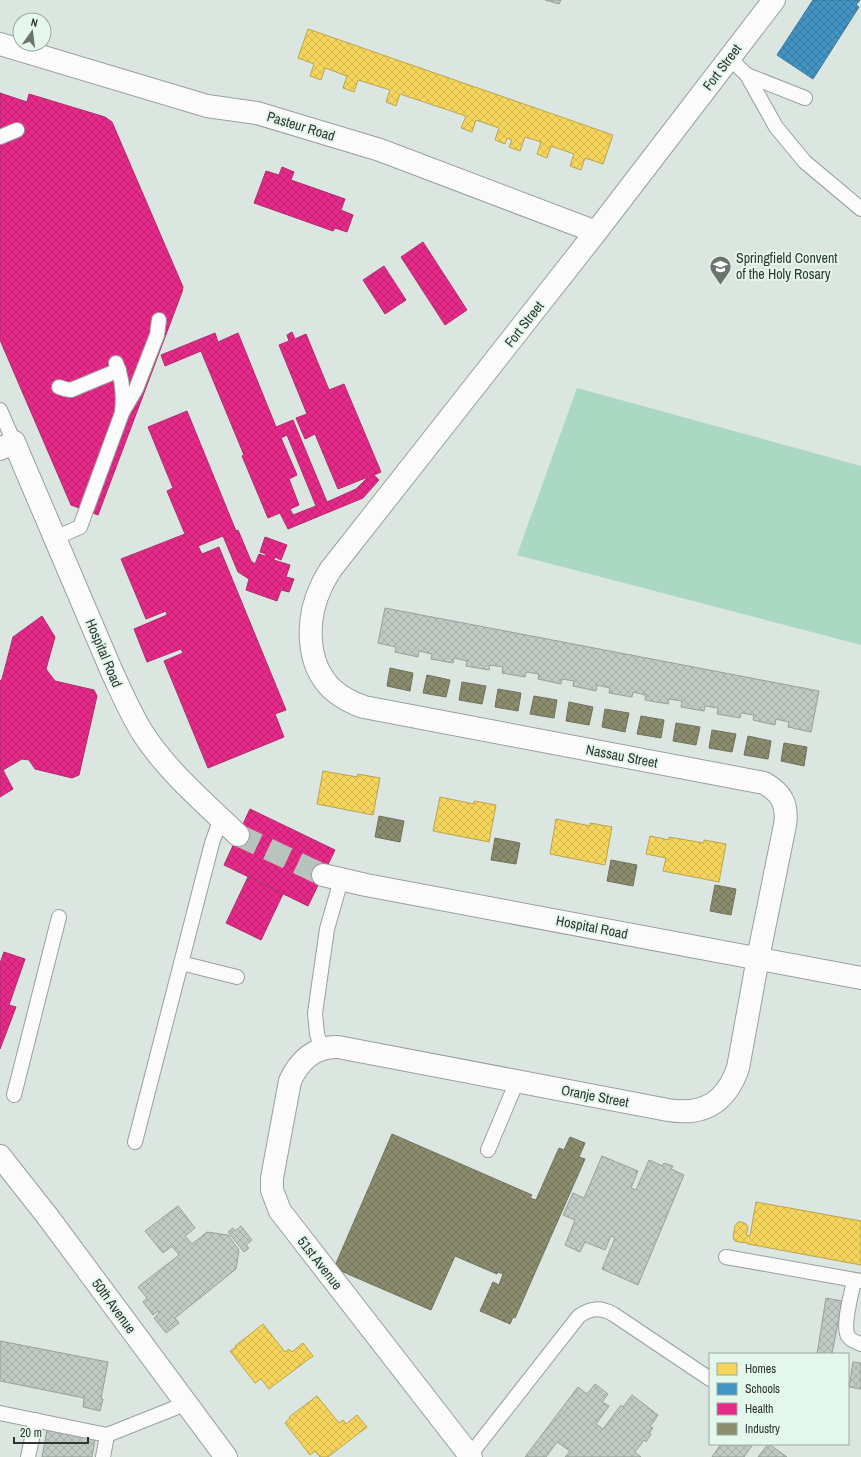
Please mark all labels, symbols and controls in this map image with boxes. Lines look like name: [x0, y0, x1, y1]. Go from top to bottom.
north arrow: [12, 12, 52, 52]
text: N: [30, 15, 39, 30]
street label: Fort Street: [699, 40, 745, 94]
street label: Pasteur Road: [265, 107, 337, 145]
place label: Springfield Convent of the Holy Rosary: [736, 249, 837, 283]
school or university icon: Springfield Convent of the Holy Rosary: [708, 253, 734, 286]
street label: Fort Street: [500, 297, 548, 351]
street label: Hospital Road: [82, 616, 126, 690]
street label: Nassau Street: [585, 740, 659, 772]
street label: Hospital Road: [555, 911, 629, 943]
street label: Oranje Street: [560, 1081, 630, 1111]
street label: 51st Avenue: [294, 1233, 346, 1293]
street label: 50th Avenue: [88, 1275, 140, 1337]
legend: [709, 1353, 849, 1445]
text: Homes: [745, 1361, 776, 1377]
text: Schools: [745, 1381, 780, 1397]
text: Health: [745, 1401, 773, 1417]
scale bar: [14, 1419, 88, 1445]
text: Industry: [745, 1421, 780, 1437]
text: 20 m: [20, 1425, 42, 1441]

